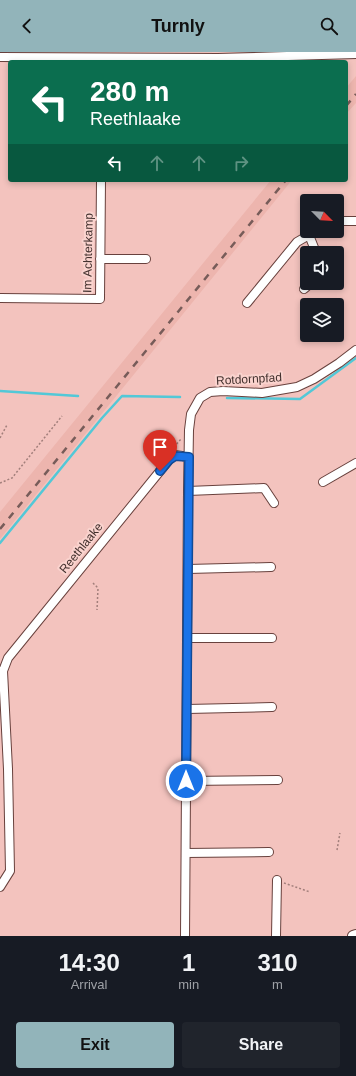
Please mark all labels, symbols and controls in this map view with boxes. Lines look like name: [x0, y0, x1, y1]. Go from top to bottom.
icon: back: [16, 15, 38, 37]
icon: search: [318, 15, 340, 37]
text: Turnly: [151, 16, 205, 36]
icon: left: [24, 76, 76, 128]
text: 280 m: [90, 76, 169, 107]
text: Reethlaake: [90, 109, 181, 129]
icon: left: [104, 152, 126, 174]
icon: ahead: [146, 152, 168, 174]
icon: ahead: [188, 152, 210, 174]
icon: right: [230, 152, 252, 174]
north arrow: [300, 194, 344, 238]
map controls: [300, 194, 344, 342]
street label: Im Achterkamp: [80, 213, 96, 293]
button: sound: [300, 246, 344, 290]
button: layers: [300, 298, 344, 342]
street label: Rotdornpfad: [216, 370, 282, 388]
pin: [143, 430, 177, 471]
icon: arrive: [149, 436, 171, 458]
street label: Reethlaake: [56, 520, 106, 576]
position arrow: [165, 760, 207, 802]
text: 14:30: [58, 949, 120, 976]
text: 1: [182, 949, 195, 976]
text: 310: [258, 949, 298, 976]
text: Arrival: [71, 977, 108, 992]
text: min: [178, 977, 199, 992]
text: m: [272, 977, 283, 992]
button: Exit: [16, 1022, 174, 1068]
button: Share: [182, 1022, 340, 1068]

